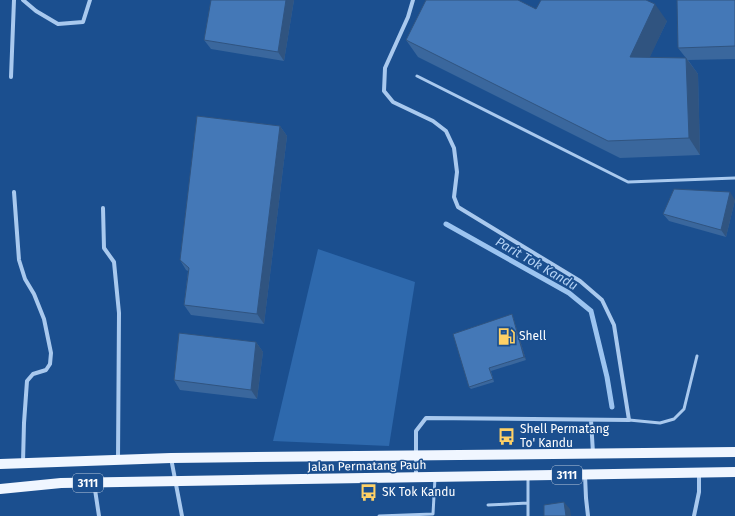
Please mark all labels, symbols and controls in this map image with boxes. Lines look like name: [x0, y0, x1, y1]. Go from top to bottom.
water label: Parit Tok Kandu: [493, 234, 581, 293]
fuel station icon: Shell: [496, 326, 516, 346]
place label: Shell: [519, 329, 547, 343]
place label: Shell Permatang To' Kandu: [520, 422, 610, 450]
bus stop icon: Shell Permatang To' Kandu: [497, 426, 517, 446]
street label: Jalan Permatang Pauh: [307, 458, 427, 474]
road number: 3111: [552, 466, 582, 484]
road number: 3111: [73, 474, 103, 492]
bus stop icon: SK Tok Kandu: [359, 482, 379, 502]
place label: SK Tok Kandu: [382, 485, 455, 499]

